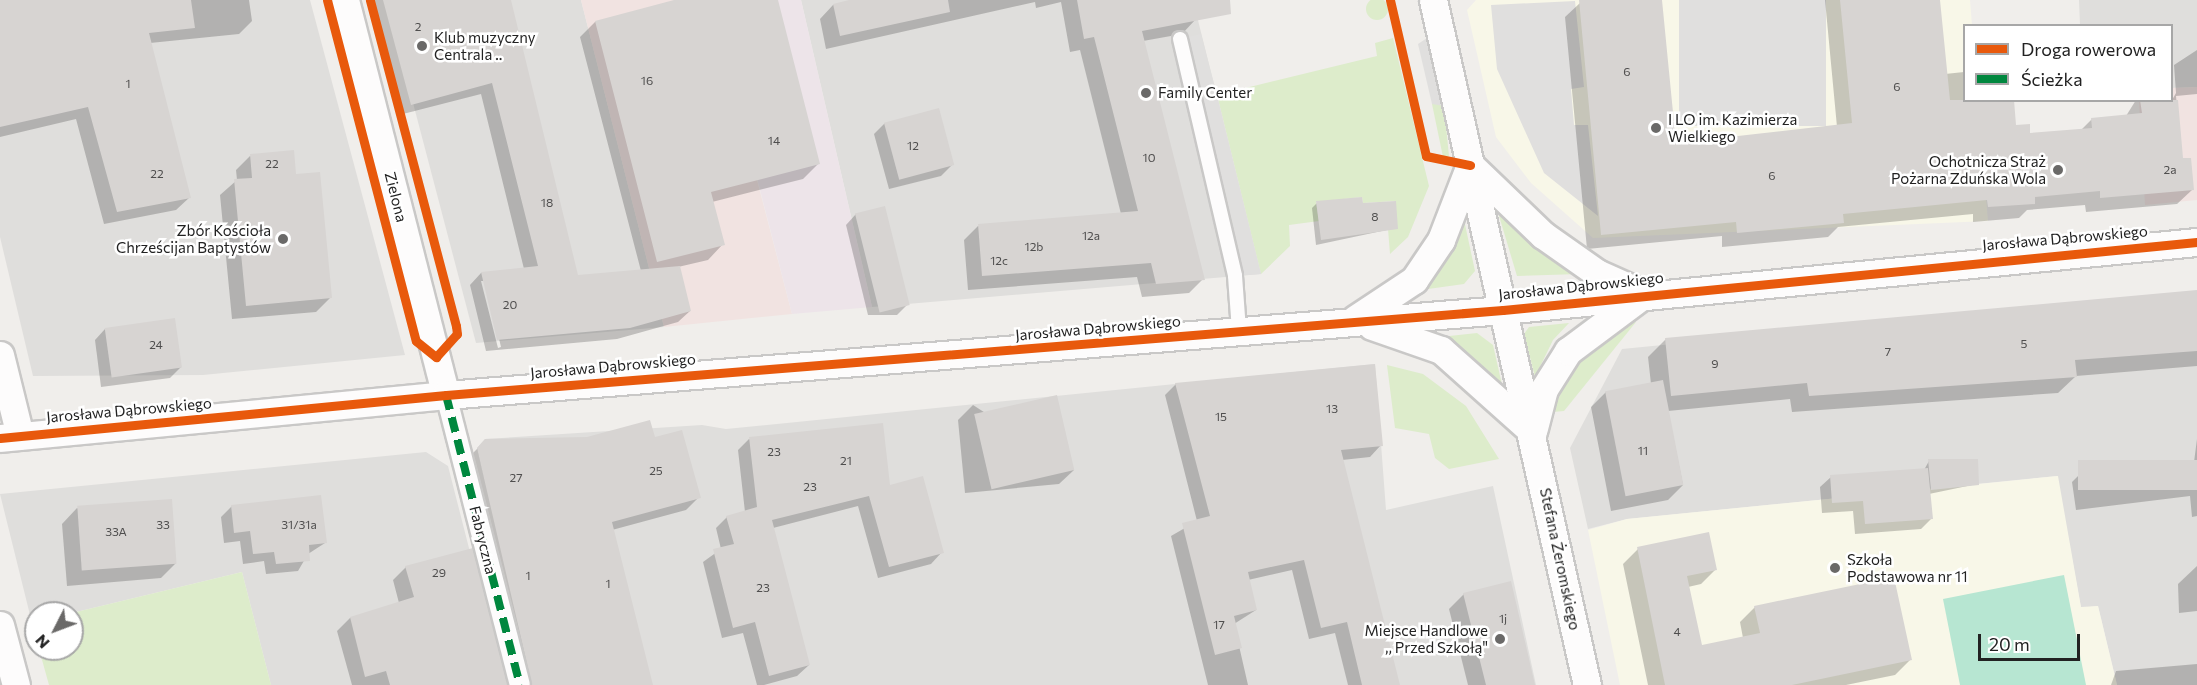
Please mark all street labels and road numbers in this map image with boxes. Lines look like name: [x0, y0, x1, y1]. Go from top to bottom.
street label: Zielona: [381, 170, 411, 224]
street label: Jarosława Dąbrowskiego: [1981, 222, 2149, 254]
street label: Jarosława Dąbrowskiego: [1497, 268, 1665, 304]
street label: Jarosława Dąbrowskiego: [1014, 312, 1182, 344]
street label: Jarosława Dąbrowskiego: [529, 350, 697, 382]
street label: Jarosława Dąbrowskiego: [45, 394, 213, 426]
street label: Stefana Żeromskiego: [1536, 486, 1584, 632]
street label: Fabryczna: [466, 504, 500, 576]

